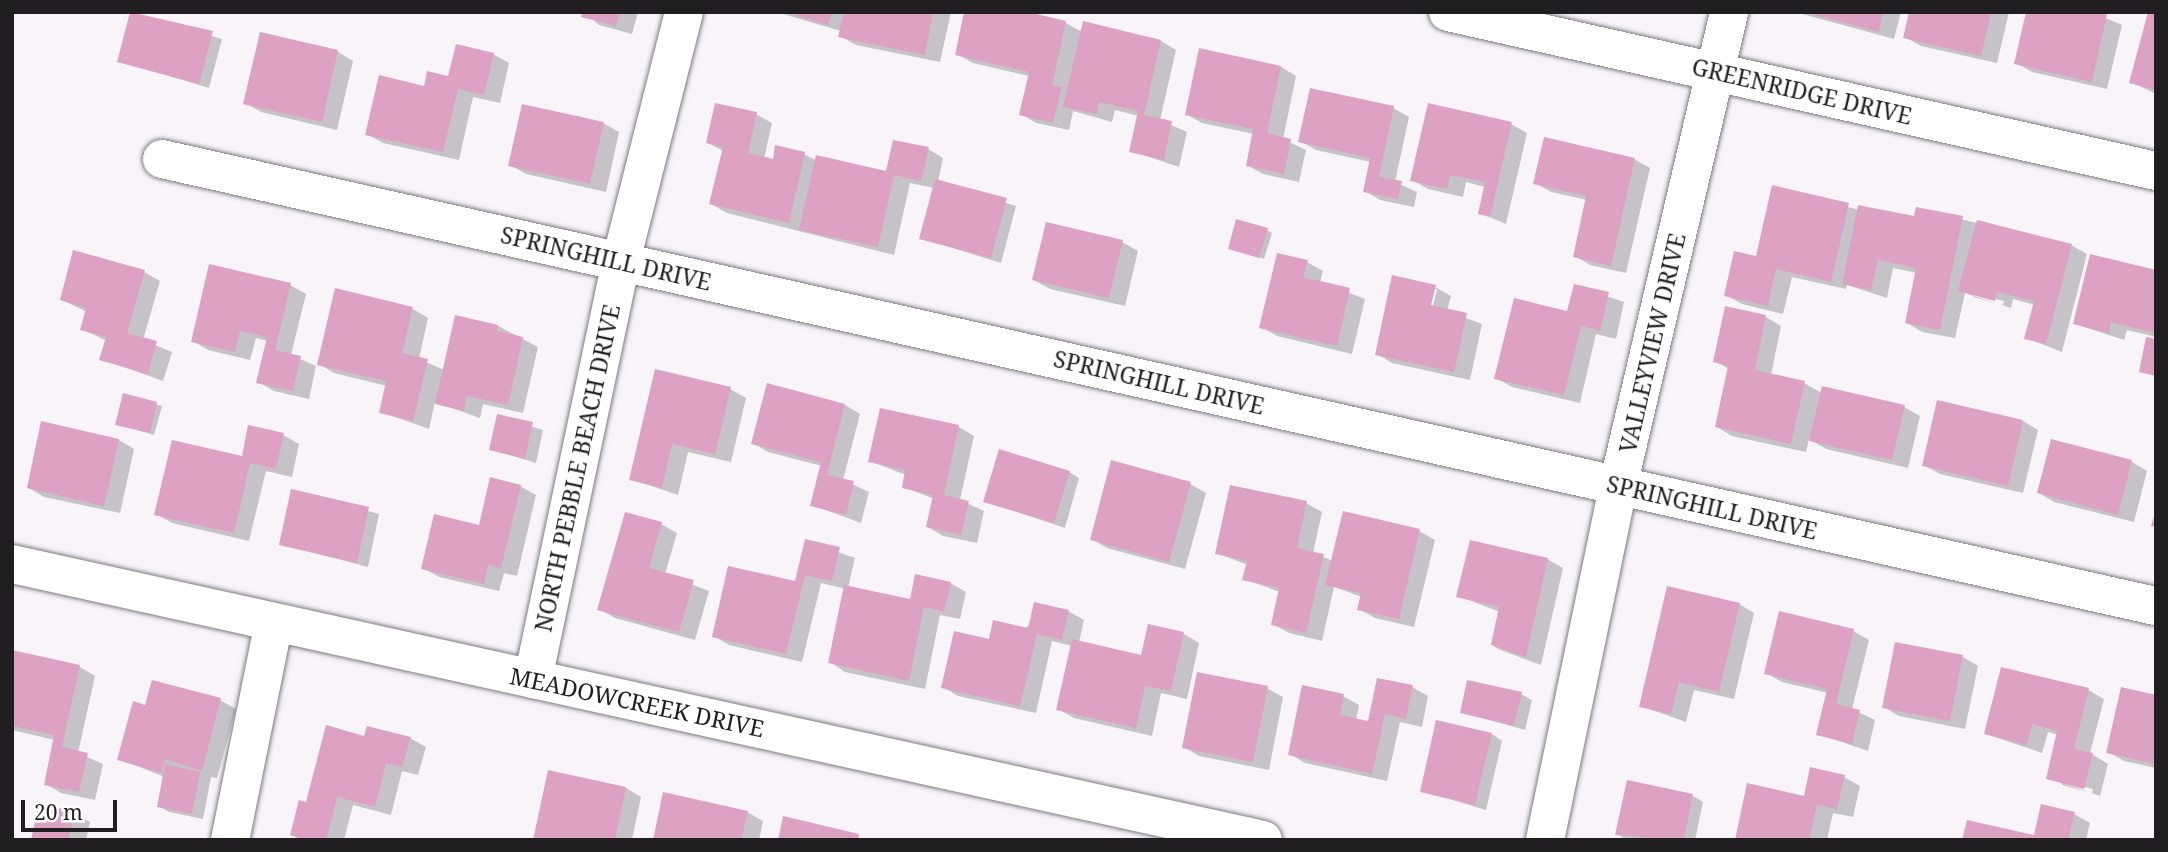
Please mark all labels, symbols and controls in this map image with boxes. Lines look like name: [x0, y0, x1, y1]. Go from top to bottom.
street label: GREENRIDGE DRIVE: [1689, 52, 1915, 130]
street label: SPRINGHILL DRIVE: [498, 220, 714, 296]
street label: VALLEYVIEW DRIVE: [1613, 230, 1691, 456]
street label: NORTH PEBBLE BEACH DRIVE: [529, 302, 625, 634]
street label: SPRINGHILL DRIVE: [1051, 344, 1267, 420]
street label: SPRINGHILL DRIVE: [1604, 469, 1820, 545]
street label: MEADOWCREEK DRIVE: [507, 662, 767, 742]
scale bar: [24, 786, 121, 830]
text: 20 m: [34, 798, 83, 826]

